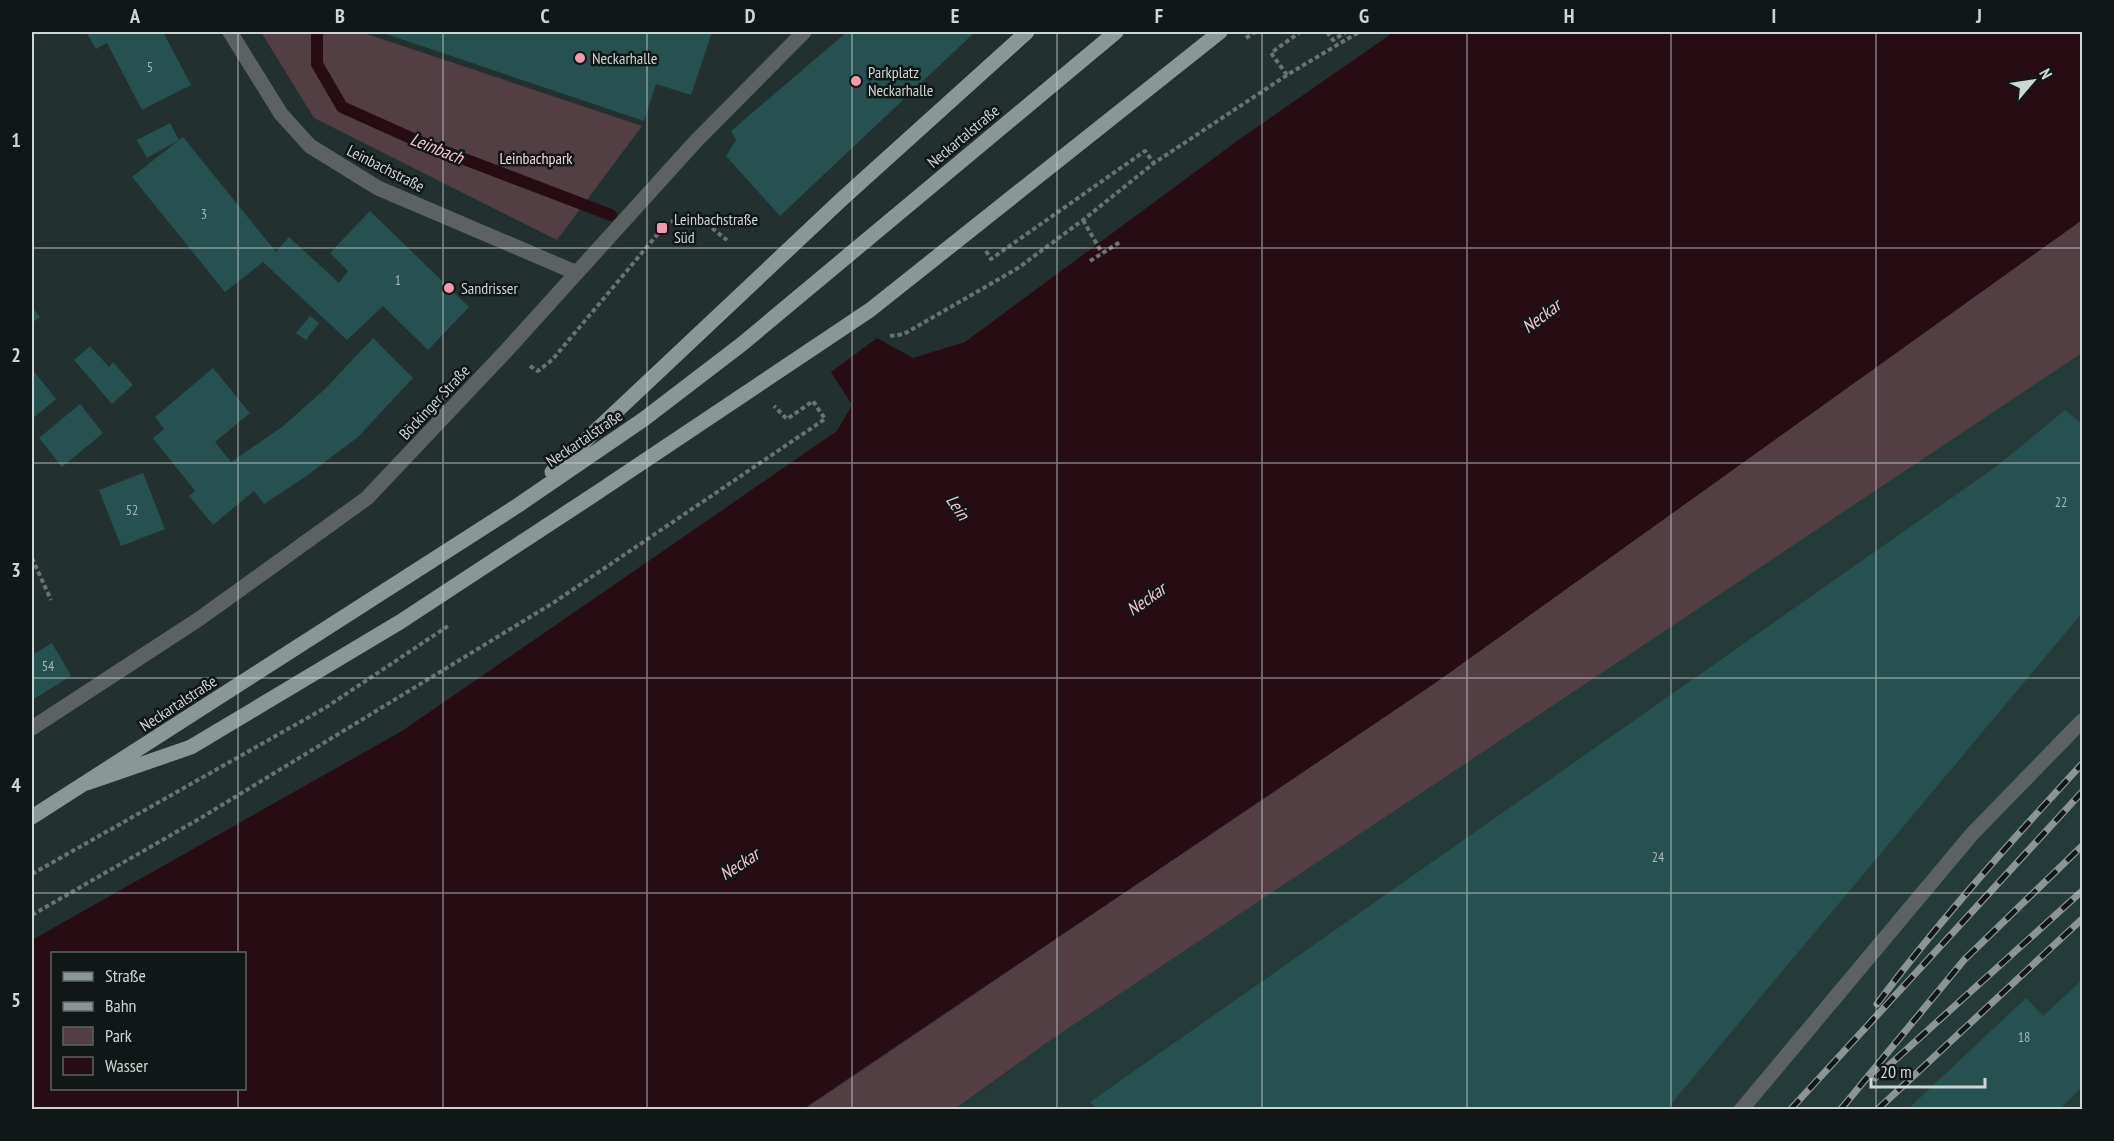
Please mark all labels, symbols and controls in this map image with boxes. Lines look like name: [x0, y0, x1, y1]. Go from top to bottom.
text: A: [129, 3, 141, 29]
text: B: [335, 3, 345, 29]
text: C: [540, 3, 550, 29]
text: D: [745, 3, 756, 29]
text: E: [951, 3, 959, 29]
text: F: [1155, 3, 1163, 29]
text: G: [1359, 3, 1369, 29]
text: H: [1564, 3, 1574, 29]
text: I: [1772, 3, 1776, 29]
text: J: [1975, 3, 1982, 29]
place label: Neckarhalle: [592, 48, 657, 68]
marker: Neckarhalle: [573, 51, 587, 65]
north arrow: [2003, 51, 2063, 111]
house number: 5: [147, 58, 153, 76]
place label: Parkplatz Neckarhalle: [868, 62, 933, 100]
text: N: [2035, 65, 2057, 82]
marker: Parkplatz Neckarhalle: [849, 74, 863, 88]
street label: Neckartalstraße: [923, 100, 1003, 172]
text: 1: [11, 127, 21, 153]
water label: Leinbach: [407, 127, 468, 169]
street label: Leinbachstraße: [344, 140, 428, 196]
park label: Leinbachpark: [499, 148, 573, 168]
house number: 3: [201, 205, 207, 223]
place label: Leinbachstraße Süd: [674, 209, 758, 247]
marker: Leinbachstraße Süd: [655, 221, 669, 235]
house number: 1: [395, 271, 401, 289]
place label: Sandrisser: [461, 278, 518, 298]
marker: Sandrisser: [442, 281, 456, 295]
water label: Neckar: [1517, 292, 1567, 338]
text: 2: [11, 342, 21, 368]
street label: Böckinger Straße: [394, 361, 474, 443]
street label: Neckartalstraße: [542, 405, 626, 471]
water label: Lein: [941, 490, 975, 525]
house number: 22: [2055, 493, 2067, 511]
house number: 52: [126, 501, 138, 519]
text: 3: [11, 557, 21, 583]
water label: Neckar: [1122, 576, 1173, 621]
house number: 54: [42, 657, 55, 675]
street label: Neckartalstraße: [136, 671, 220, 735]
text: 4: [11, 772, 21, 798]
water label: Neckar: [715, 841, 766, 885]
house number: 24: [1652, 848, 1665, 866]
legend: [51, 952, 246, 1090]
text: Straße: [105, 964, 146, 987]
text: 5: [11, 987, 21, 1013]
text: Bahn: [105, 994, 137, 1017]
text: Park: [105, 1024, 132, 1047]
house number: 18: [2018, 1028, 2030, 1046]
scale bar: [1871, 1051, 1985, 1089]
text: Wasser: [105, 1054, 148, 1077]
text: 20 m: [1880, 1060, 1912, 1083]

